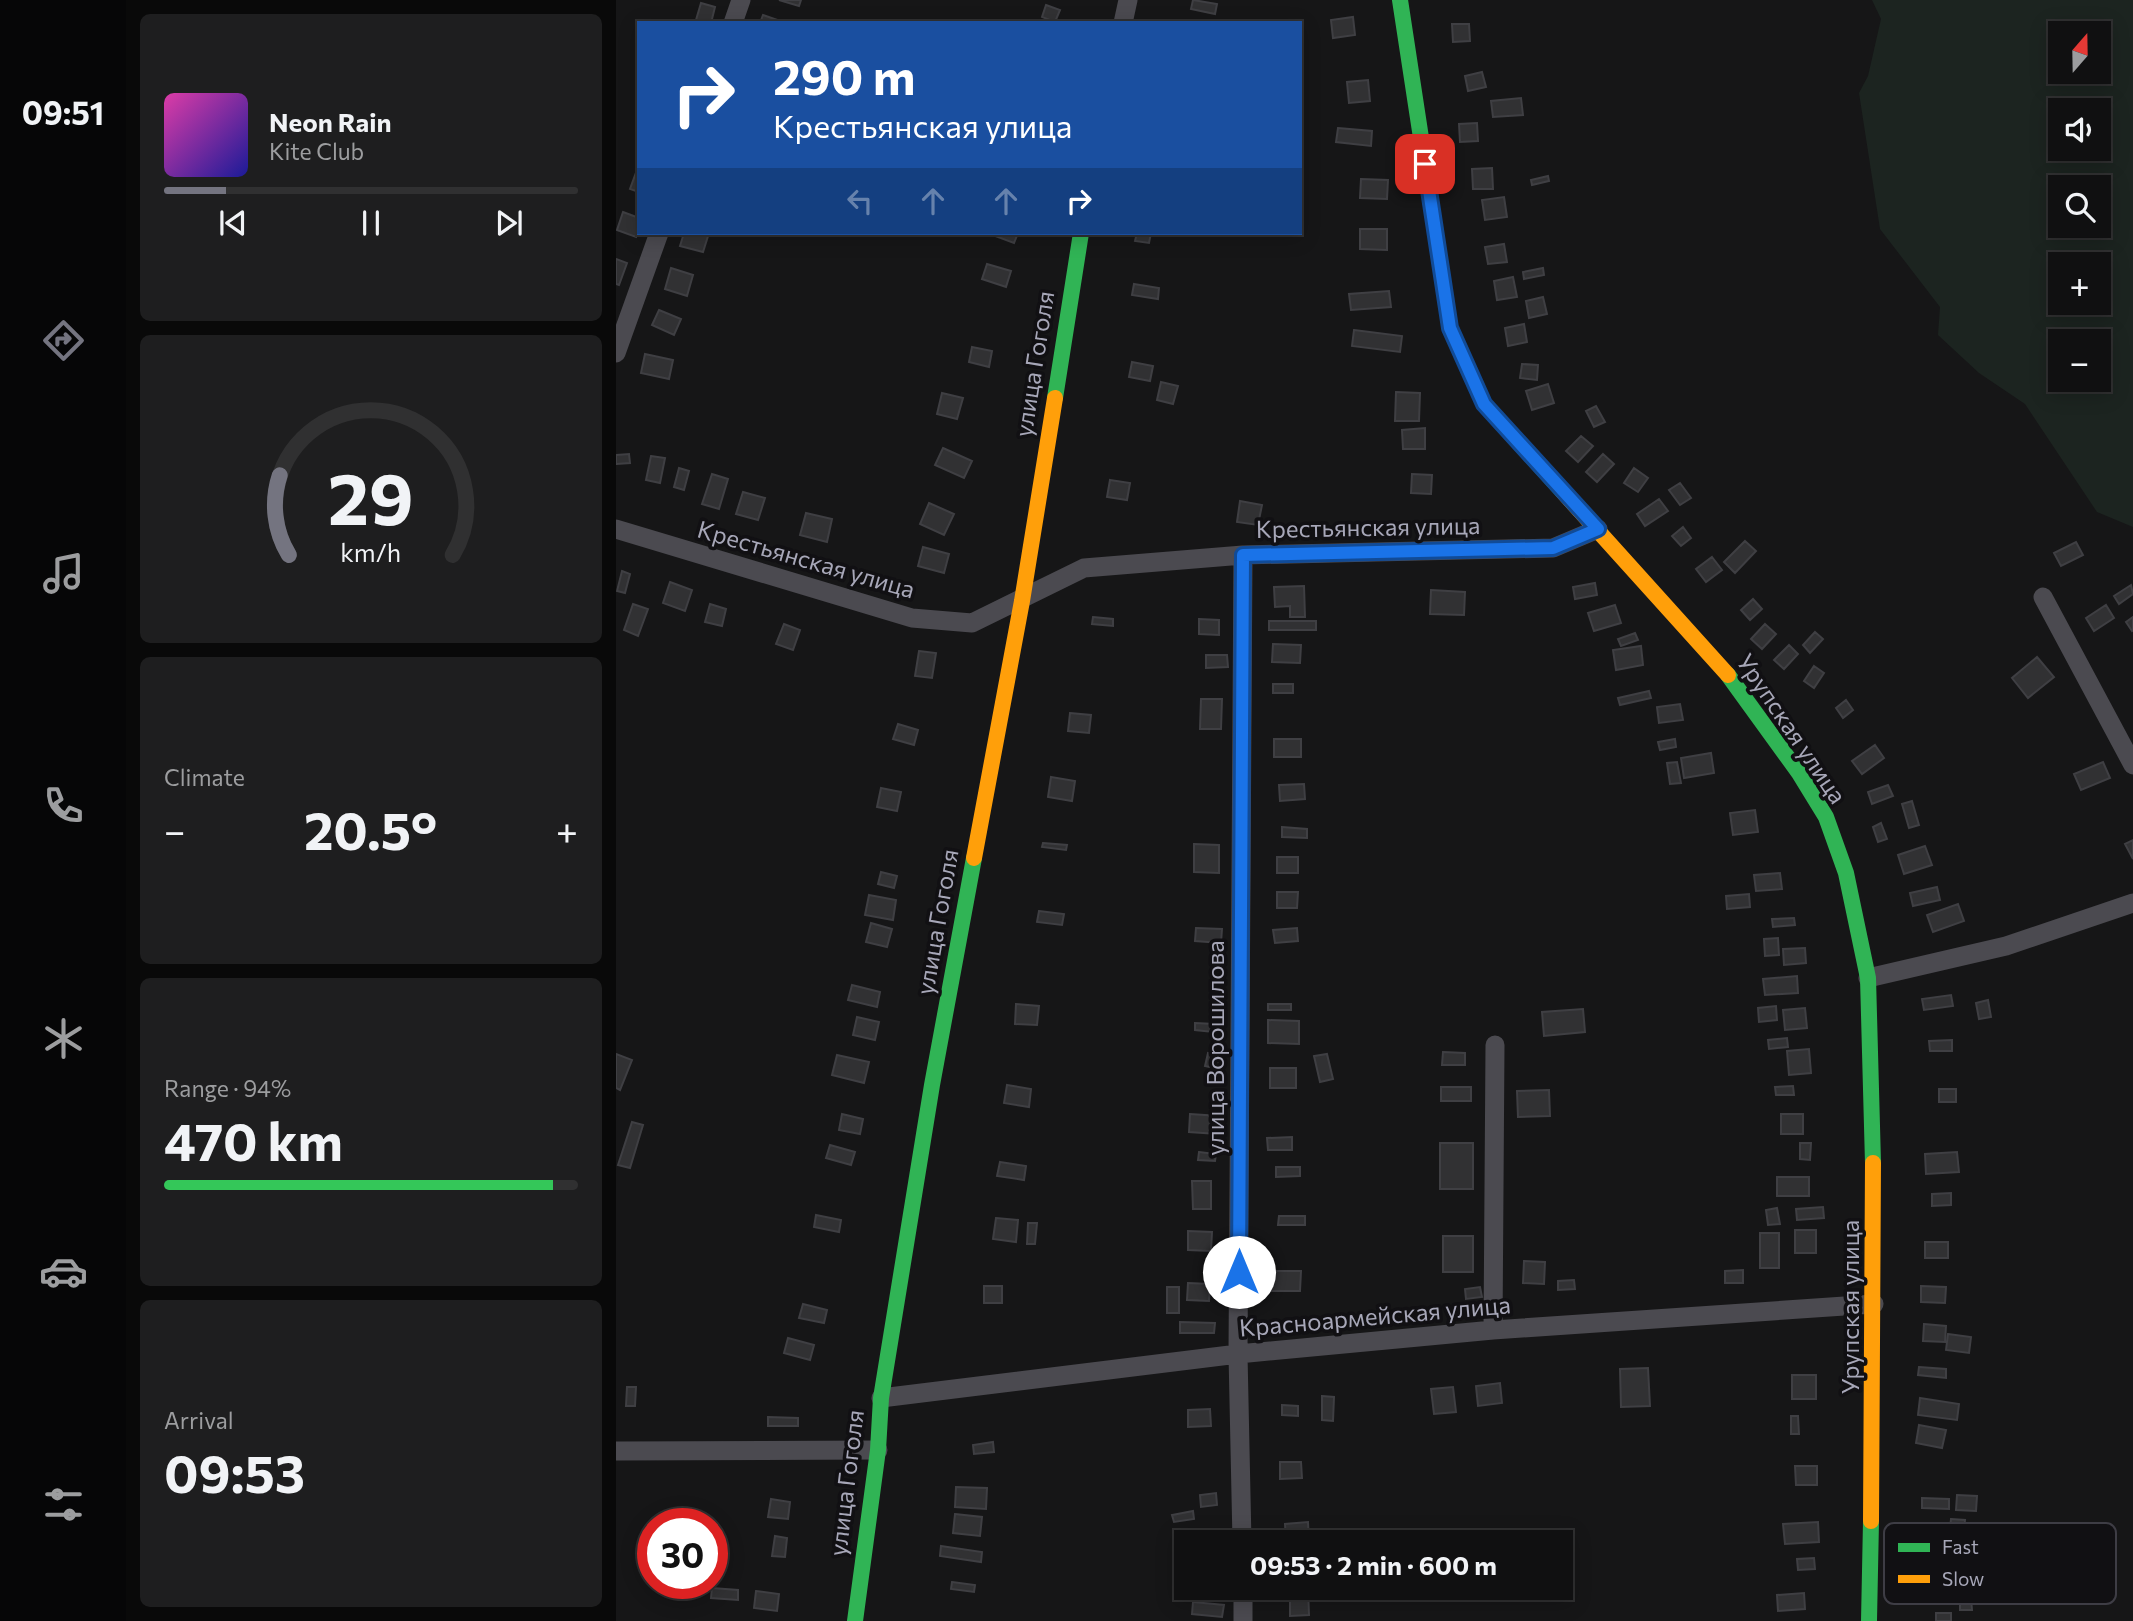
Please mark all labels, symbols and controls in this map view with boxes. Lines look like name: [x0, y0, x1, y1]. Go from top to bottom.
north arrow: [2048, 21, 2110, 84]
map controls: [2048, 21, 2111, 392]
text: 290 m: [773, 45, 915, 105]
icon: right: [658, 49, 749, 140]
text: 09:51: [22, 92, 104, 132]
button: sound: [2048, 98, 2111, 161]
text: Крестьянская улица: [773, 105, 1072, 145]
text: Neon Rain: [269, 106, 392, 137]
pin: [1395, 134, 1455, 194]
text: Kite Club: [269, 137, 364, 165]
icon: arrive: [1406, 145, 1444, 183]
button: search: [2048, 175, 2111, 238]
icon: left: [841, 182, 879, 220]
icon: ahead: [914, 182, 952, 220]
icon: ahead: [987, 182, 1025, 220]
icon: right: [1060, 182, 1098, 220]
icon: previous: [214, 204, 252, 242]
icon: pause: [352, 204, 390, 242]
icon: next: [490, 204, 528, 242]
button: +: [2048, 252, 2111, 315]
street label: улица Гоголя: [1008, 289, 1059, 439]
icon: directions: [39, 316, 88, 365]
button: −: [2048, 329, 2111, 392]
text: 29: [328, 452, 414, 541]
street label: Крестьянская улица: [1255, 510, 1480, 543]
street label: Крестьянская улица: [694, 514, 918, 603]
text: km/h: [341, 537, 401, 567]
icon: music: [39, 549, 88, 598]
street label: Урупская улица: [1731, 648, 1853, 809]
text: Climate: [164, 763, 245, 791]
icon: phone: [39, 781, 88, 830]
text: 20.5°: [304, 797, 437, 861]
text: −: [164, 806, 186, 853]
text: +: [556, 806, 578, 853]
street label: улица Гоголя: [909, 847, 964, 997]
street label: улица Ворошилова: [1200, 940, 1229, 1156]
icon: climate: [39, 1014, 88, 1063]
text: Range · 94%: [164, 1074, 291, 1102]
text: 470 km: [164, 1108, 343, 1172]
street label: Урупская улица: [1835, 1220, 1864, 1394]
position arrow: [1202, 1235, 1276, 1309]
icon: car: [39, 1247, 88, 1296]
street label: Красноармейская улица: [1238, 1289, 1512, 1342]
text: Arrival: [164, 1406, 234, 1434]
street label: улица Гоголя: [822, 1408, 869, 1558]
text: 09:53: [164, 1440, 305, 1504]
icon: filters: [39, 1480, 88, 1529]
speed limit sign: 30: [637, 1508, 728, 1599]
legend: [1884, 1523, 2116, 1604]
text: Fast: [1942, 1535, 1979, 1558]
text: 09:53 · 2 min · 600 m: [1250, 1549, 1497, 1580]
text: Slow: [1942, 1567, 1984, 1590]

